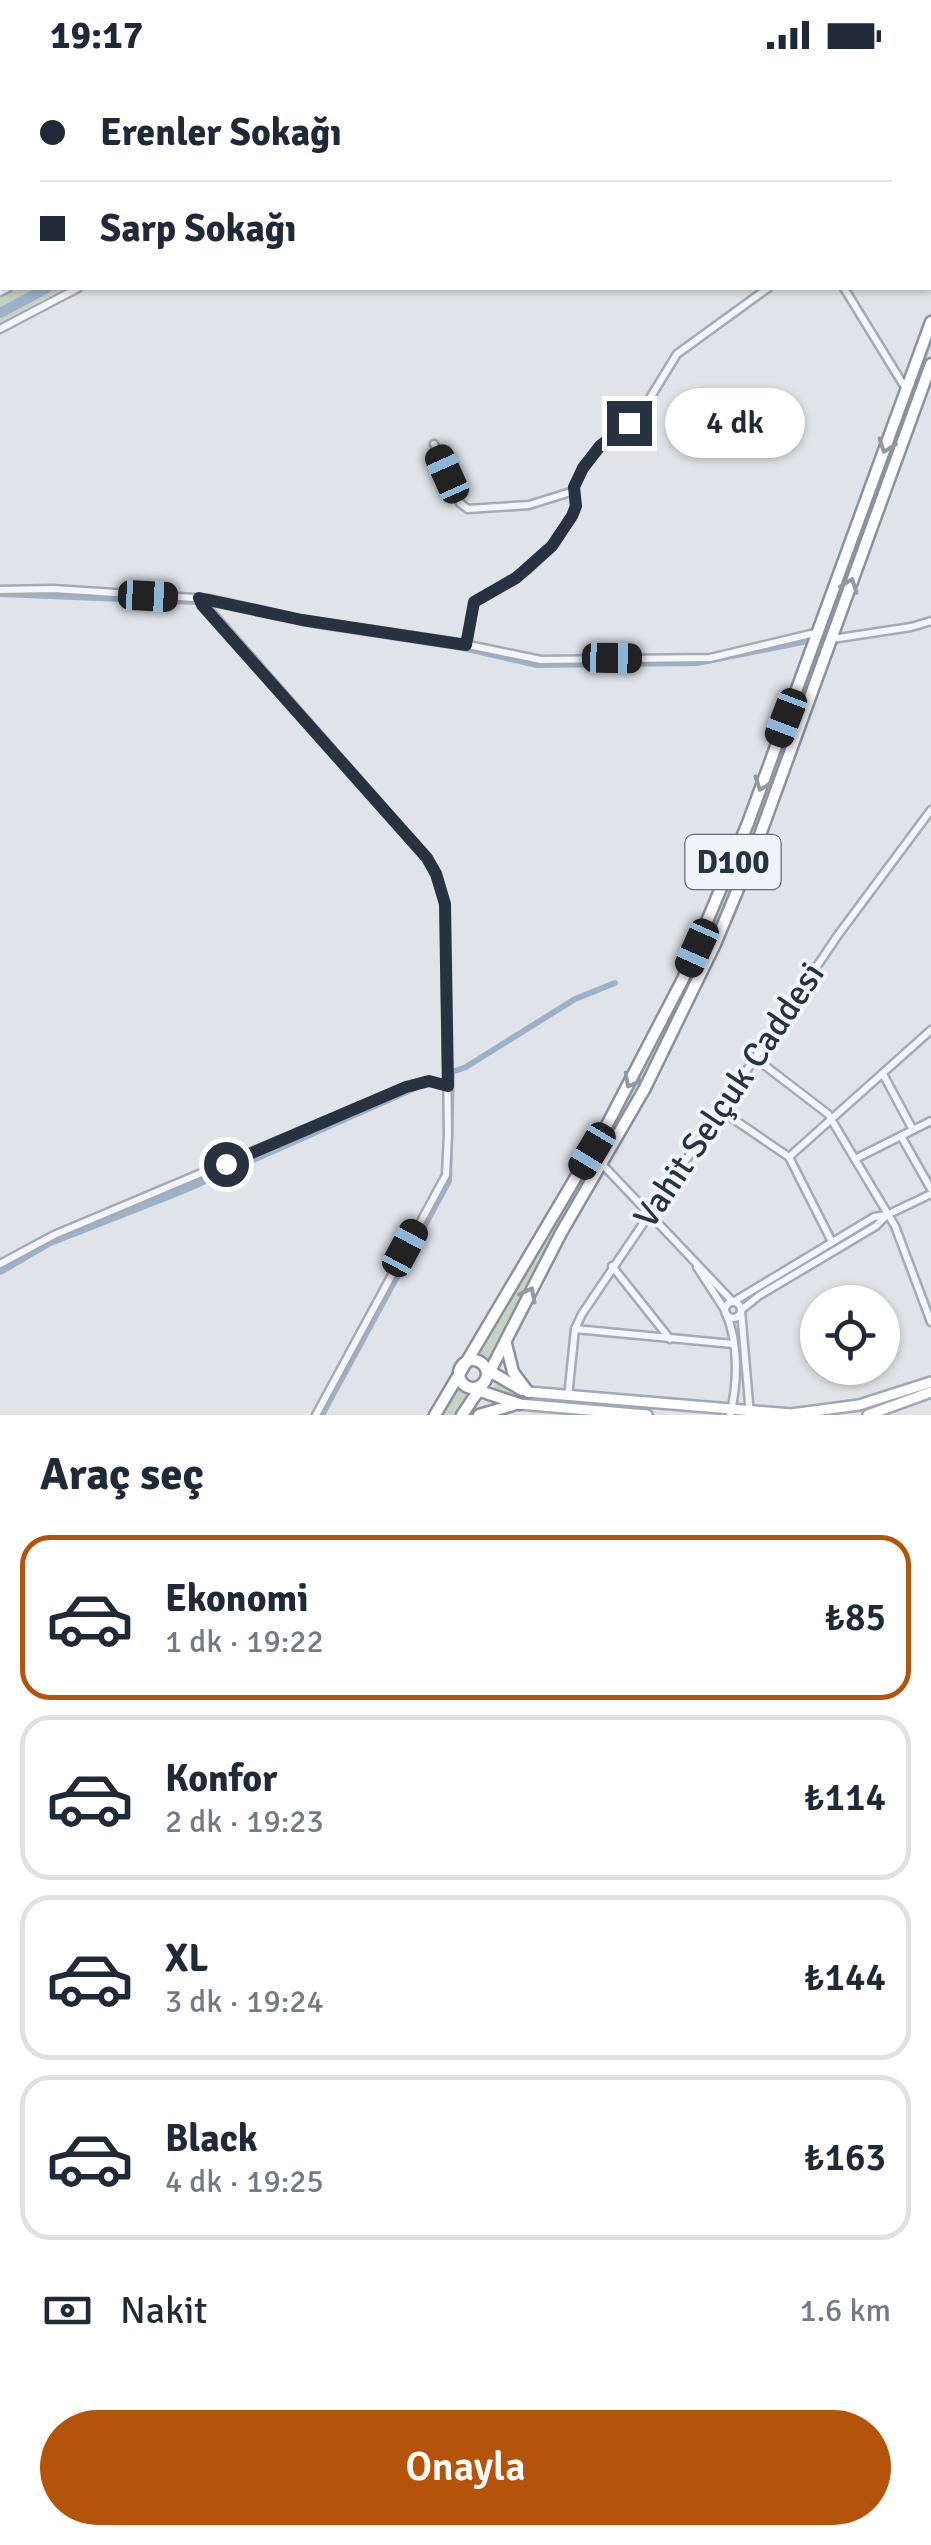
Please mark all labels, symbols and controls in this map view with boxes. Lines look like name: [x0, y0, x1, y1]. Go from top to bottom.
text: 19:17: [50, 12, 143, 59]
text: Erenler Sokağı: [100, 109, 342, 156]
text: Sarp Sokağı: [100, 205, 296, 252]
callout: 4 dk: [664, 388, 804, 458]
route end: [607, 401, 652, 446]
text: 4 dk: [706, 403, 764, 442]
one-way arrow: [877, 437, 898, 454]
car: [421, 440, 473, 508]
one-way arrow: [838, 578, 859, 595]
car: [117, 579, 179, 613]
car: [582, 642, 642, 674]
car: [761, 685, 811, 751]
one-way arrow: [753, 775, 774, 792]
road number: D100: [686, 835, 780, 889]
car: [671, 914, 723, 982]
street label: Vahit Selçuk Caddesi: [624, 954, 834, 1236]
one-way arrow: [624, 1071, 643, 1089]
car: [564, 1118, 620, 1184]
route start: [204, 1142, 249, 1187]
car: [378, 1214, 432, 1282]
map controls: [800, 1285, 900, 1385]
button: locate: [800, 1285, 900, 1385]
one-way arrow: [517, 1287, 536, 1305]
text: Araç seç: [40, 1447, 204, 1502]
icon: car: [45, 1573, 135, 1663]
text: Ekonomi: [165, 1575, 309, 1622]
text: ₺85: [824, 1594, 886, 1641]
text: 1 dk · 19:22: [165, 1622, 324, 1661]
icon: car: [45, 1753, 135, 1843]
text: Konfor: [165, 1755, 277, 1802]
text: ₺114: [804, 1774, 886, 1821]
text: 2 dk · 19:23: [165, 1802, 324, 1841]
icon: car: [45, 1933, 135, 2023]
text: XL: [165, 1935, 208, 1982]
text: ₺144: [804, 1954, 886, 2001]
text: 3 dk · 19:24: [165, 1982, 324, 2021]
icon: car: [45, 2113, 135, 2203]
text: Black: [165, 2115, 258, 2162]
text: ₺163: [804, 2134, 886, 2181]
text: 4 dk · 19:25: [165, 2162, 324, 2201]
icon: cash: [40, 2283, 95, 2338]
text: Nakit: [120, 2287, 207, 2334]
text: 1.6 km: [799, 2291, 891, 2330]
button: Onayla: [40, 2410, 891, 2525]

